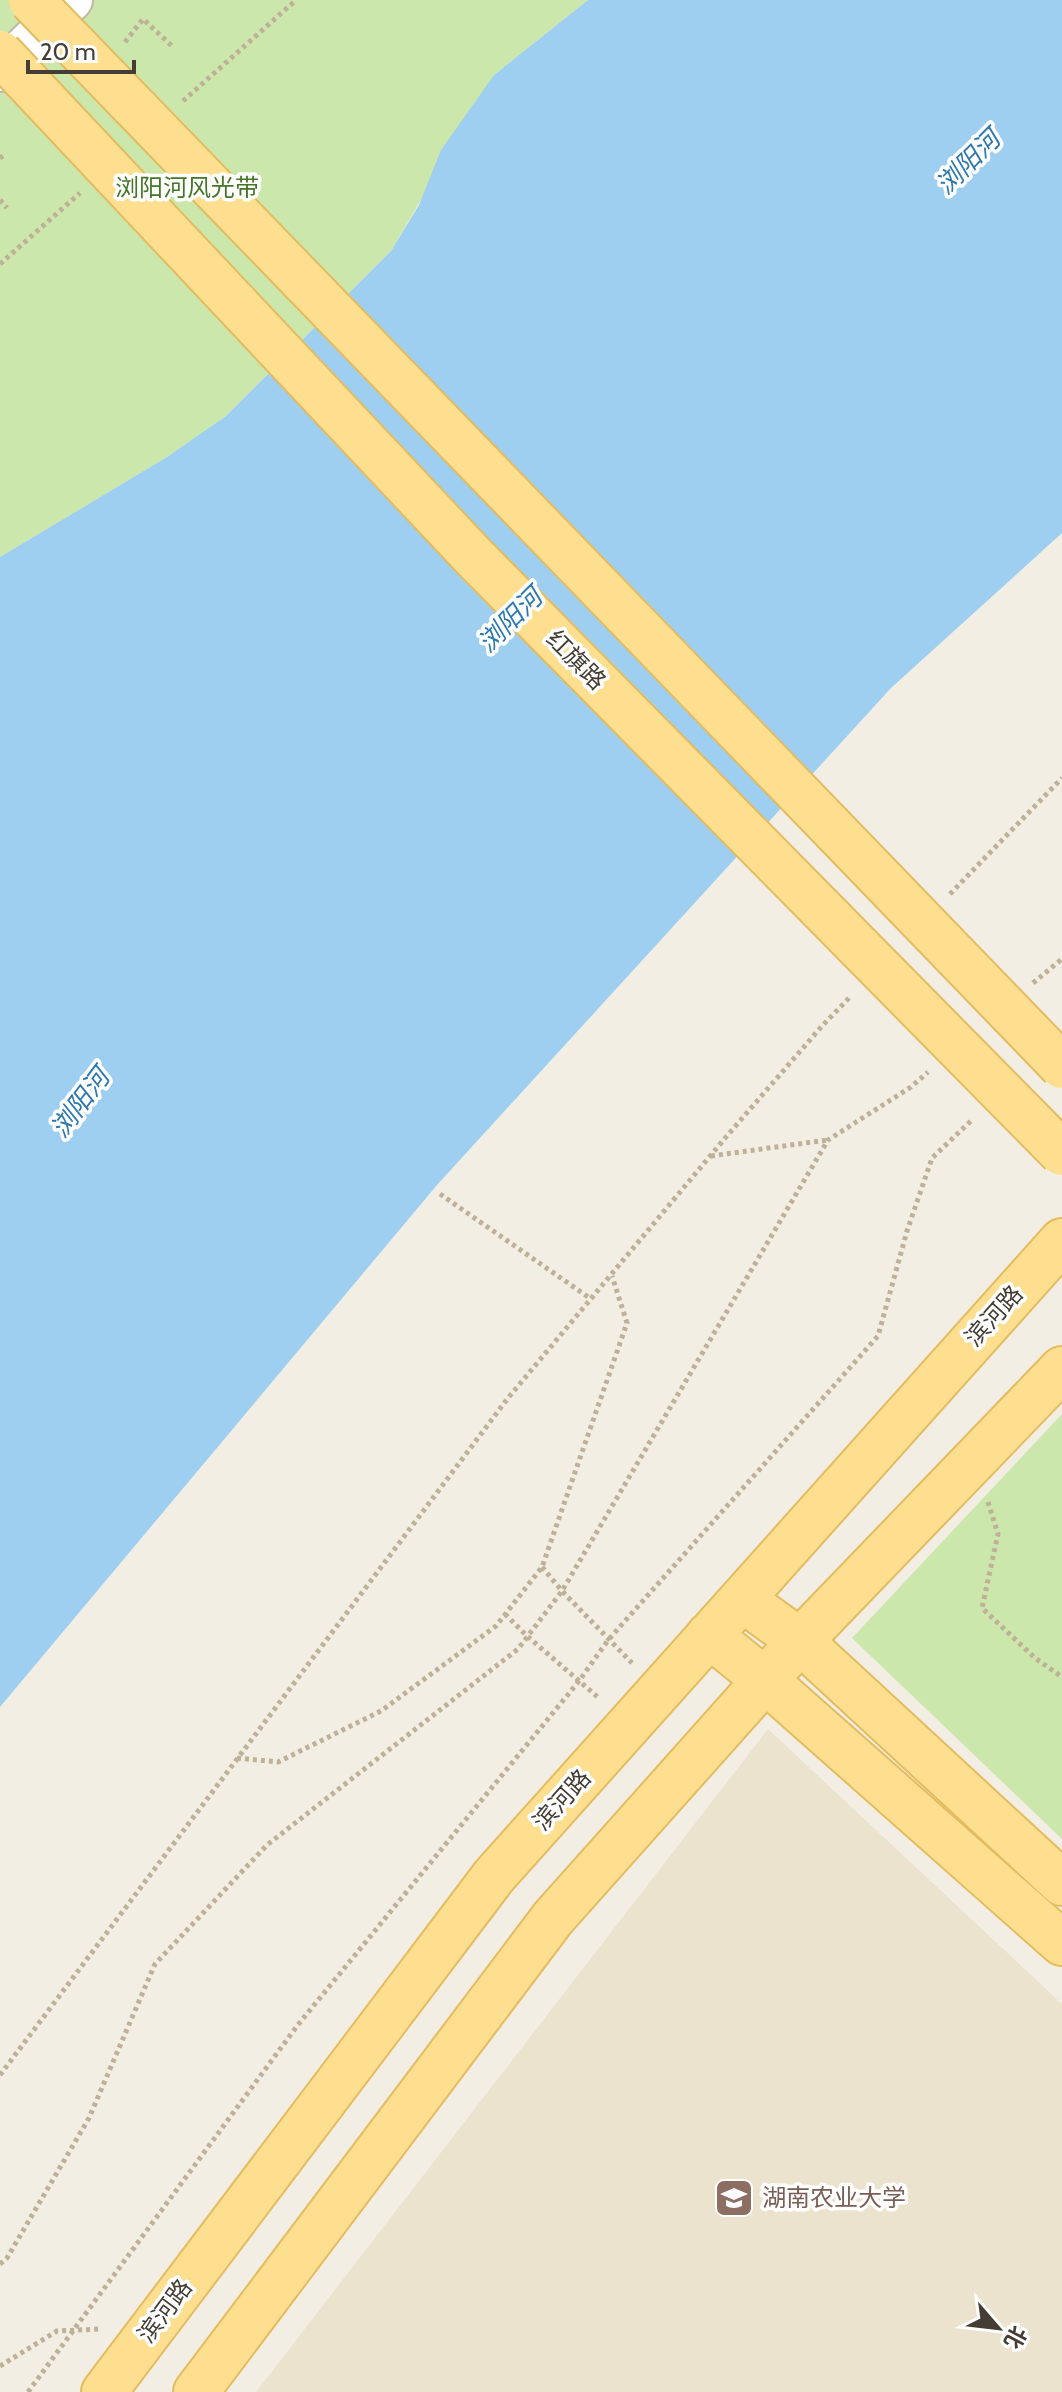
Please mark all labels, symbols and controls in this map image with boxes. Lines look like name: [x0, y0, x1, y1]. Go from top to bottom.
scale bar: [28, 24, 134, 74]
text: 20 m: [40, 37, 96, 66]
water label: 浏阳河: [929, 120, 1010, 201]
park label: 浏阳河风光带: [115, 173, 259, 202]
water label: 浏阳河: [471, 578, 552, 659]
street label: 红旗路: [541, 624, 612, 695]
water label: 浏阳河: [44, 1058, 119, 1144]
street label: 滨河路: [959, 1279, 1028, 1352]
street label: 滨河路: [527, 1763, 596, 1836]
school or university icon: 湖南农业大学: [713, 2177, 755, 2219]
place label: 湖南农业大学: [762, 2183, 906, 2212]
street label: 滨河路: [131, 2273, 198, 2348]
north arrow: [958, 2288, 1038, 2368]
text: 北: [998, 2321, 1032, 2353]

